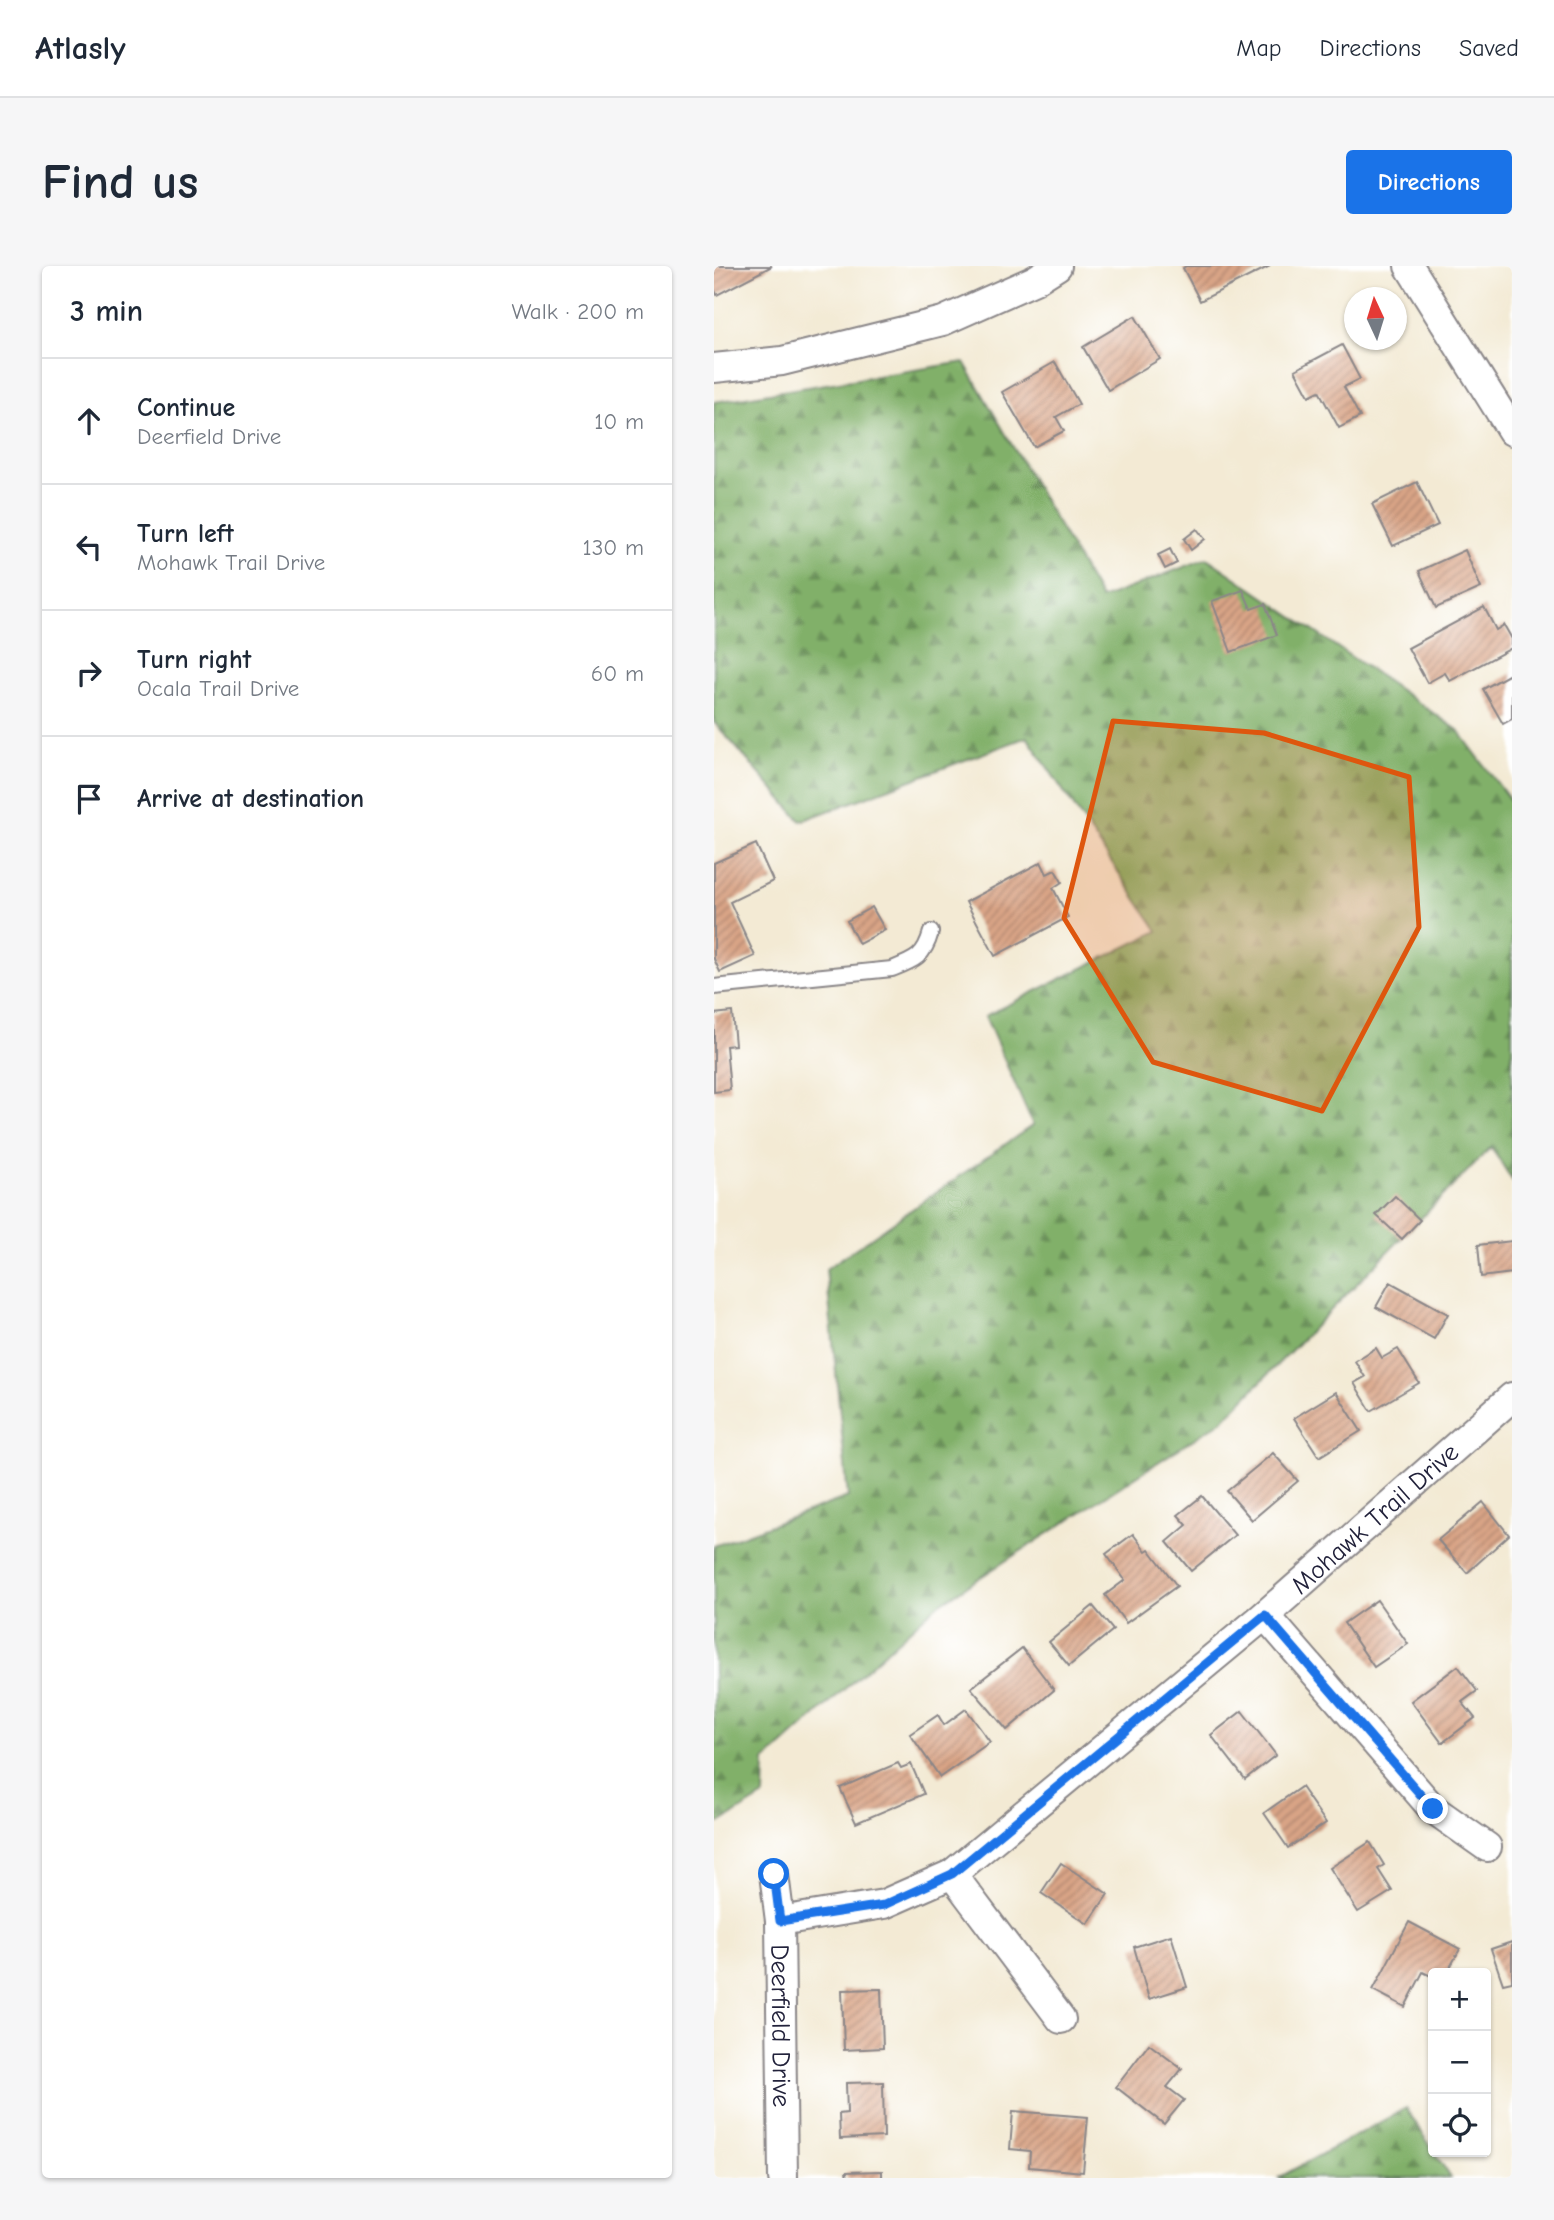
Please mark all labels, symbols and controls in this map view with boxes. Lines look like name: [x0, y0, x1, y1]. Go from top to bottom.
text: Atlasly: [35, 29, 126, 67]
text: Map: [1236, 34, 1282, 62]
text: Directions: [1320, 34, 1421, 62]
text: Saved: [1459, 34, 1519, 62]
button: Directions: [1346, 150, 1512, 214]
text: Find us: [42, 154, 198, 210]
north arrow: [1344, 287, 1407, 350]
text: 3 min: [70, 294, 143, 329]
text: Walk · 200 m: [511, 298, 644, 325]
text: Continue: [137, 393, 235, 423]
icon: ahead: [70, 402, 108, 440]
text: 10 m: [594, 408, 644, 435]
text: Deerfield Drive: [137, 423, 281, 450]
text: Turn left: [137, 519, 234, 549]
icon: left: [70, 528, 108, 566]
text: 130 m: [583, 534, 644, 561]
text: Mohawk Trail Drive: [137, 549, 325, 576]
text: Turn right: [137, 645, 251, 675]
icon: right: [70, 654, 108, 692]
text: 60 m: [591, 660, 644, 687]
text: Ocala Trail Drive: [137, 675, 299, 702]
icon: arrive: [70, 780, 108, 818]
text: Arrive at destination: [137, 784, 364, 814]
street label: Mohawk Trail Drive: [1285, 1437, 1465, 1601]
route end: [1417, 1793, 1448, 1824]
route start: [758, 1858, 789, 1889]
street label: Deerfield Drive: [764, 1944, 796, 2107]
map controls: [1428, 1968, 1491, 2157]
button: +: [1428, 1968, 1491, 2031]
button: −: [1428, 2031, 1491, 2094]
button: locate: [1428, 2094, 1491, 2157]

